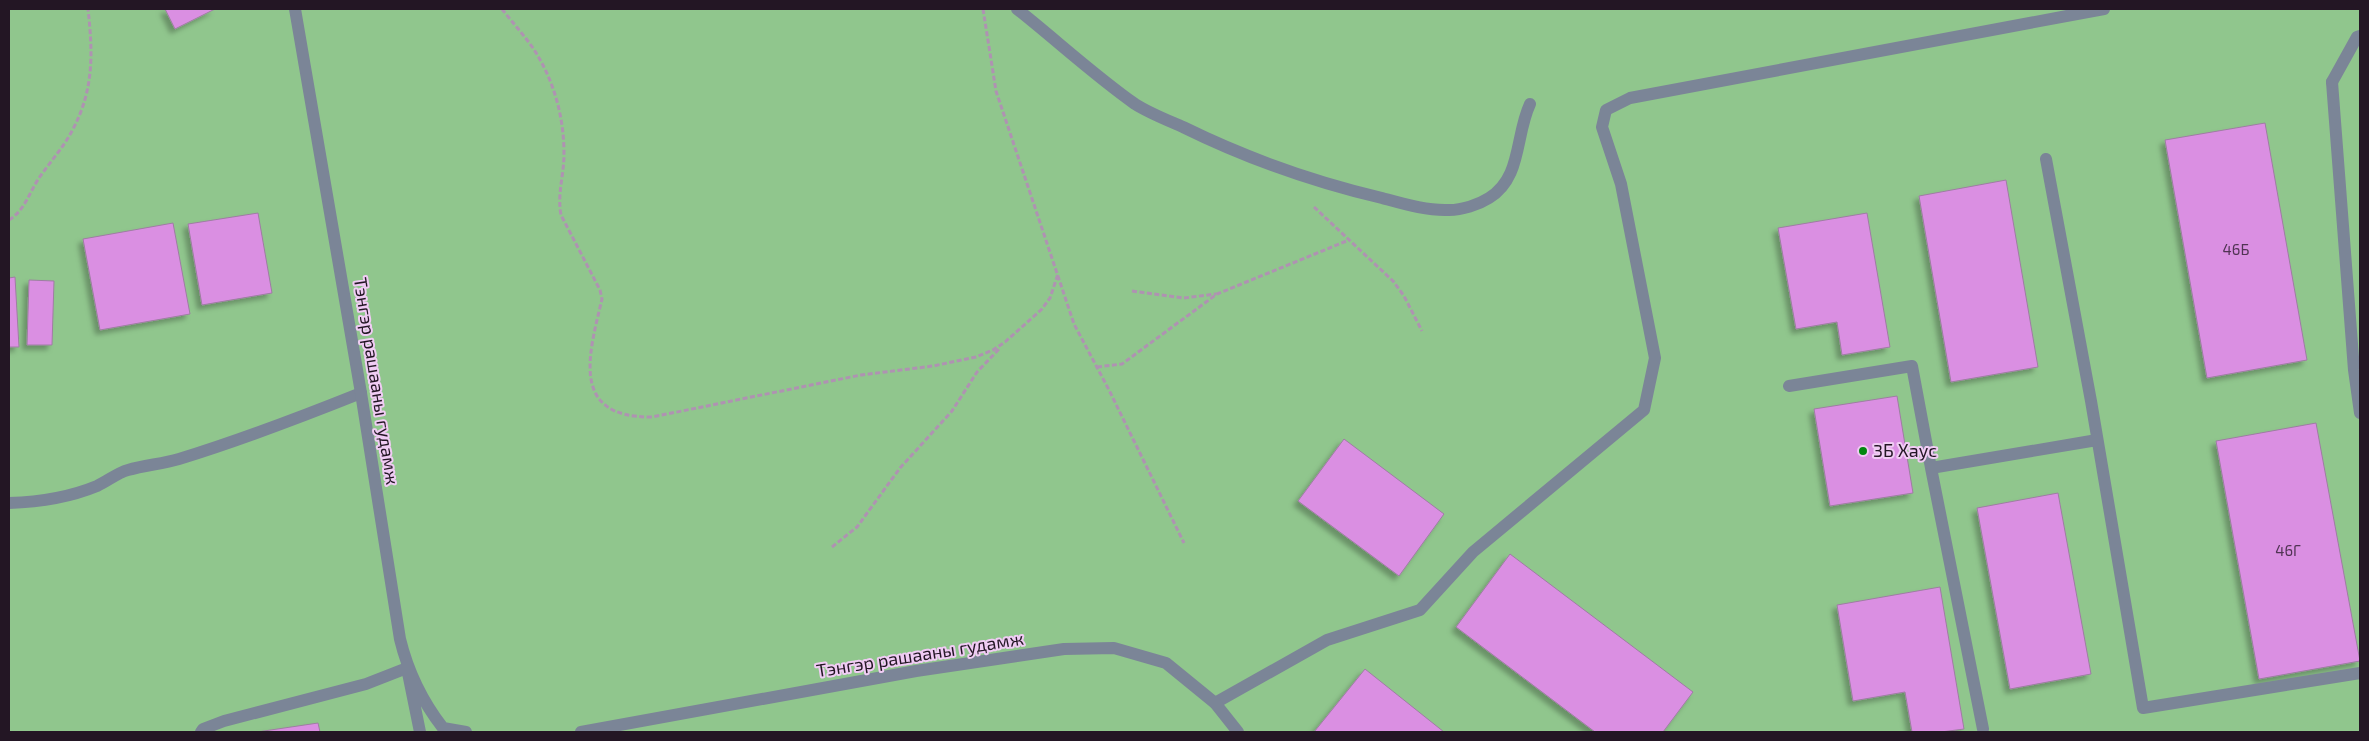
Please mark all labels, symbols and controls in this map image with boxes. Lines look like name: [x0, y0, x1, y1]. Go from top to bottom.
house number: 46Б: [2223, 240, 2249, 258]
street label: Тэнгэр рашааны гудамж: [350, 276, 404, 486]
place label: 3Б Хаус: [1873, 439, 1937, 461]
marker: 3Б Хаус: [1857, 445, 1869, 457]
house number: 46Г: [2275, 541, 2301, 559]
street label: Тэнгэр рашааны гудамж: [815, 627, 1025, 681]

